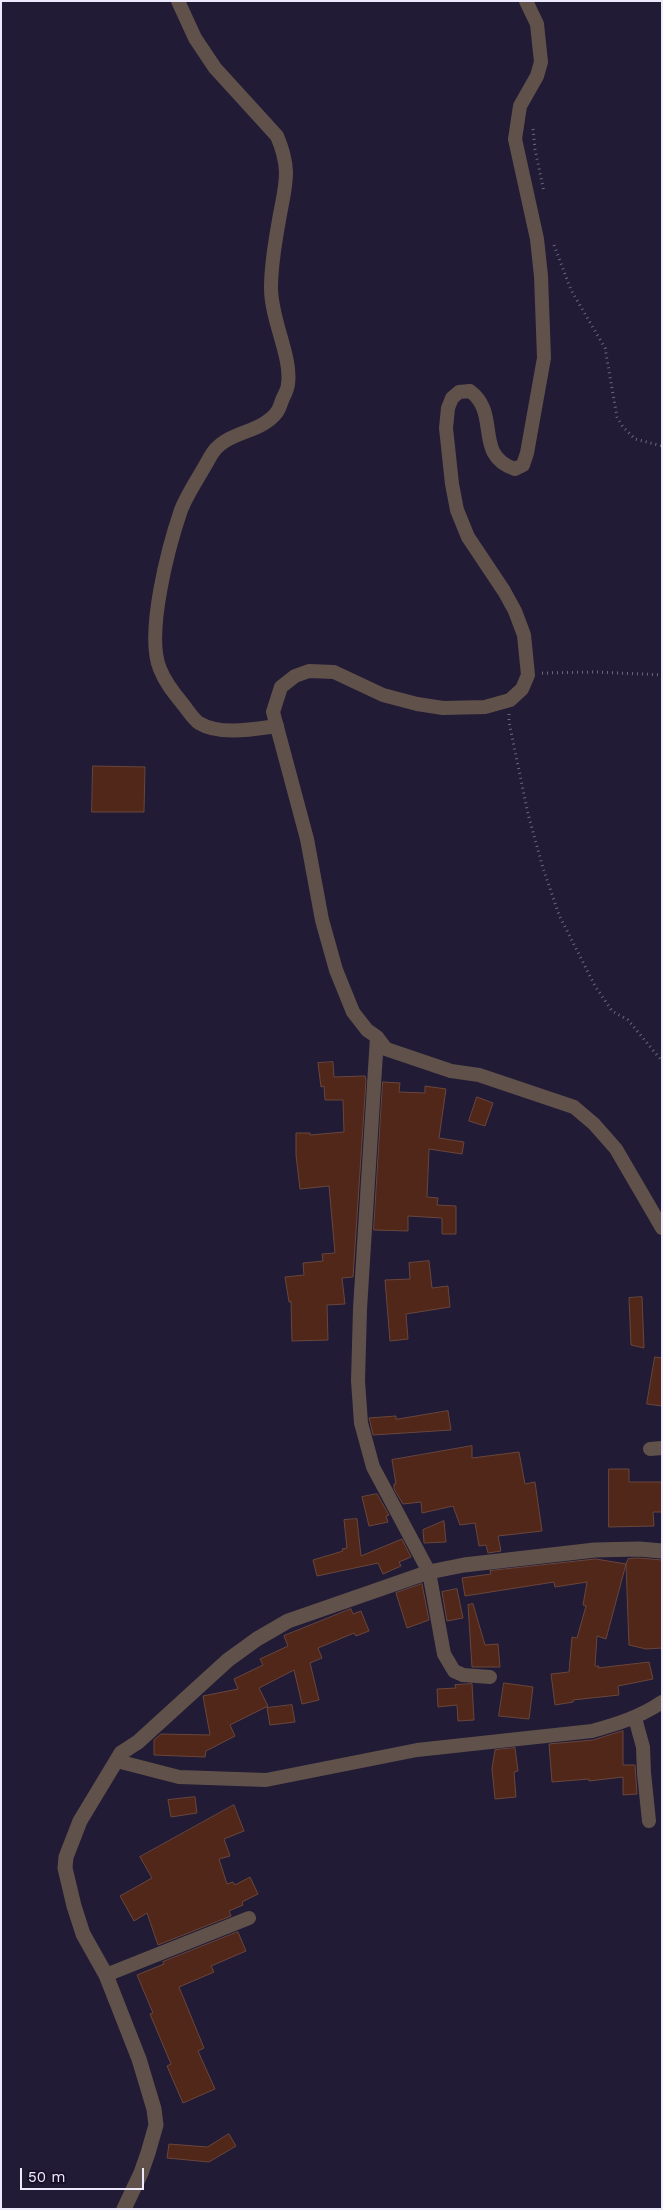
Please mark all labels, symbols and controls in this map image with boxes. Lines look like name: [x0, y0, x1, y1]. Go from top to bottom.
scale bar: [22, 2158, 146, 2190]
text: 50 m: [28, 2168, 65, 2186]

